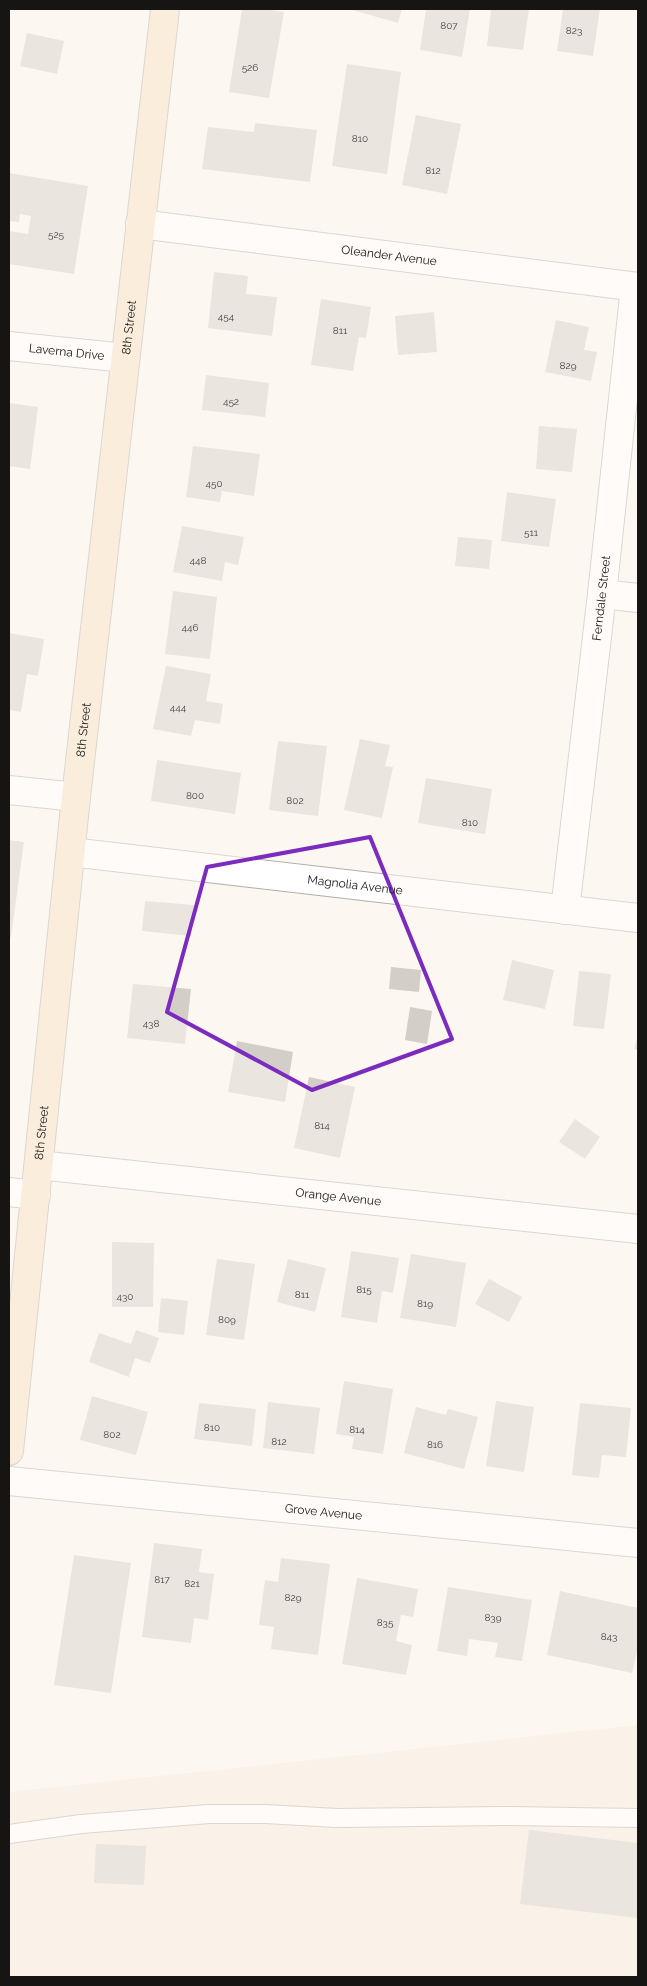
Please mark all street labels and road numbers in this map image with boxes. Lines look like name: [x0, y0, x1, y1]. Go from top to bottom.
street label: Oleander Avenue: [340, 243, 438, 268]
street label: 8th Street: [119, 300, 139, 355]
street label: Laverna Drive: [28, 341, 105, 363]
street label: Ferndale Street: [590, 555, 613, 641]
street label: 8th Street: [74, 702, 94, 758]
street label: Magnolia Avenue: [307, 873, 403, 898]
street label: 8th Street: [32, 1105, 51, 1161]
street label: Orange Avenue: [295, 1185, 382, 1209]
street label: Grove Avenue: [284, 1501, 363, 1523]

